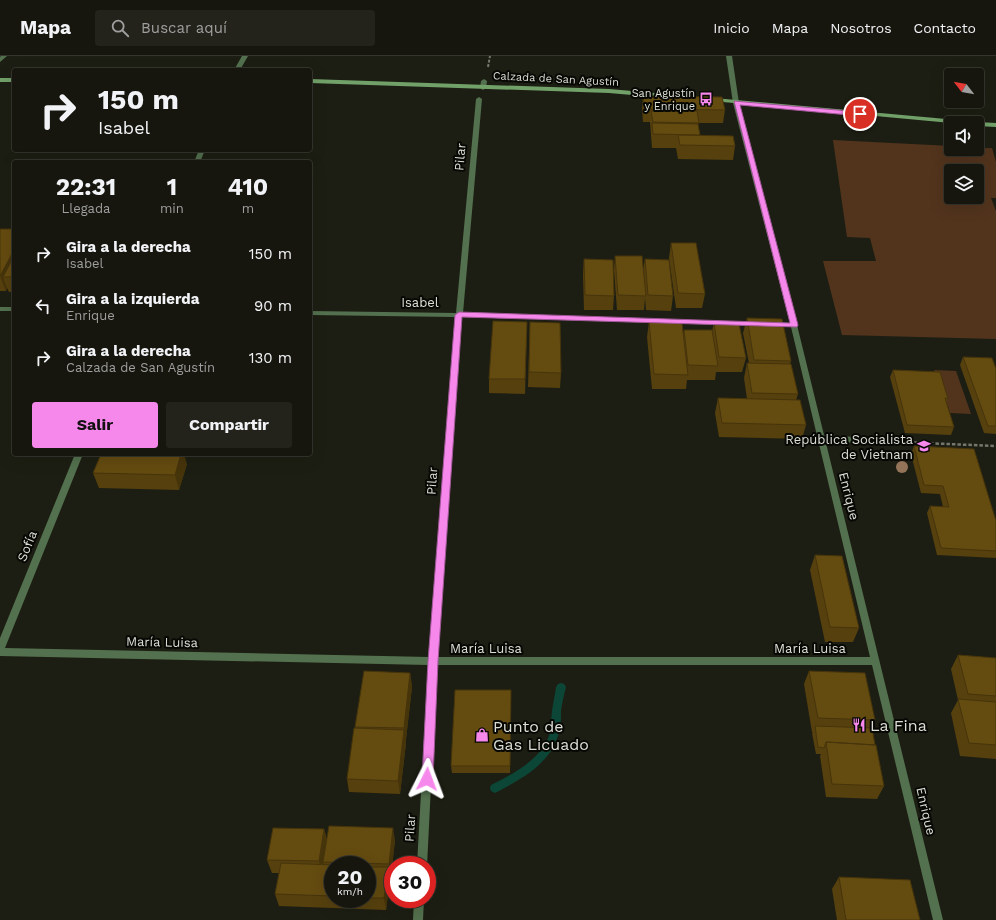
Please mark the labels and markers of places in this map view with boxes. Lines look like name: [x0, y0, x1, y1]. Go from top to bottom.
place label: San Agustín y Enrique: [632, 87, 695, 113]
bus stop icon: San Agustín y Enrique: [698, 91, 714, 107]
pin: [843, 97, 877, 131]
place label: República Socialista de Vietnam: [785, 432, 914, 462]
school or university icon: República Socialista de Vietnam: [916, 438, 932, 454]
place label: La Fina: [870, 716, 927, 735]
place label: Punto de Gas Licuado: [493, 717, 589, 754]
restaurant icon: La Fina: [851, 717, 867, 733]
shop icon: Punto de Gas Licuado: [474, 727, 490, 743]

